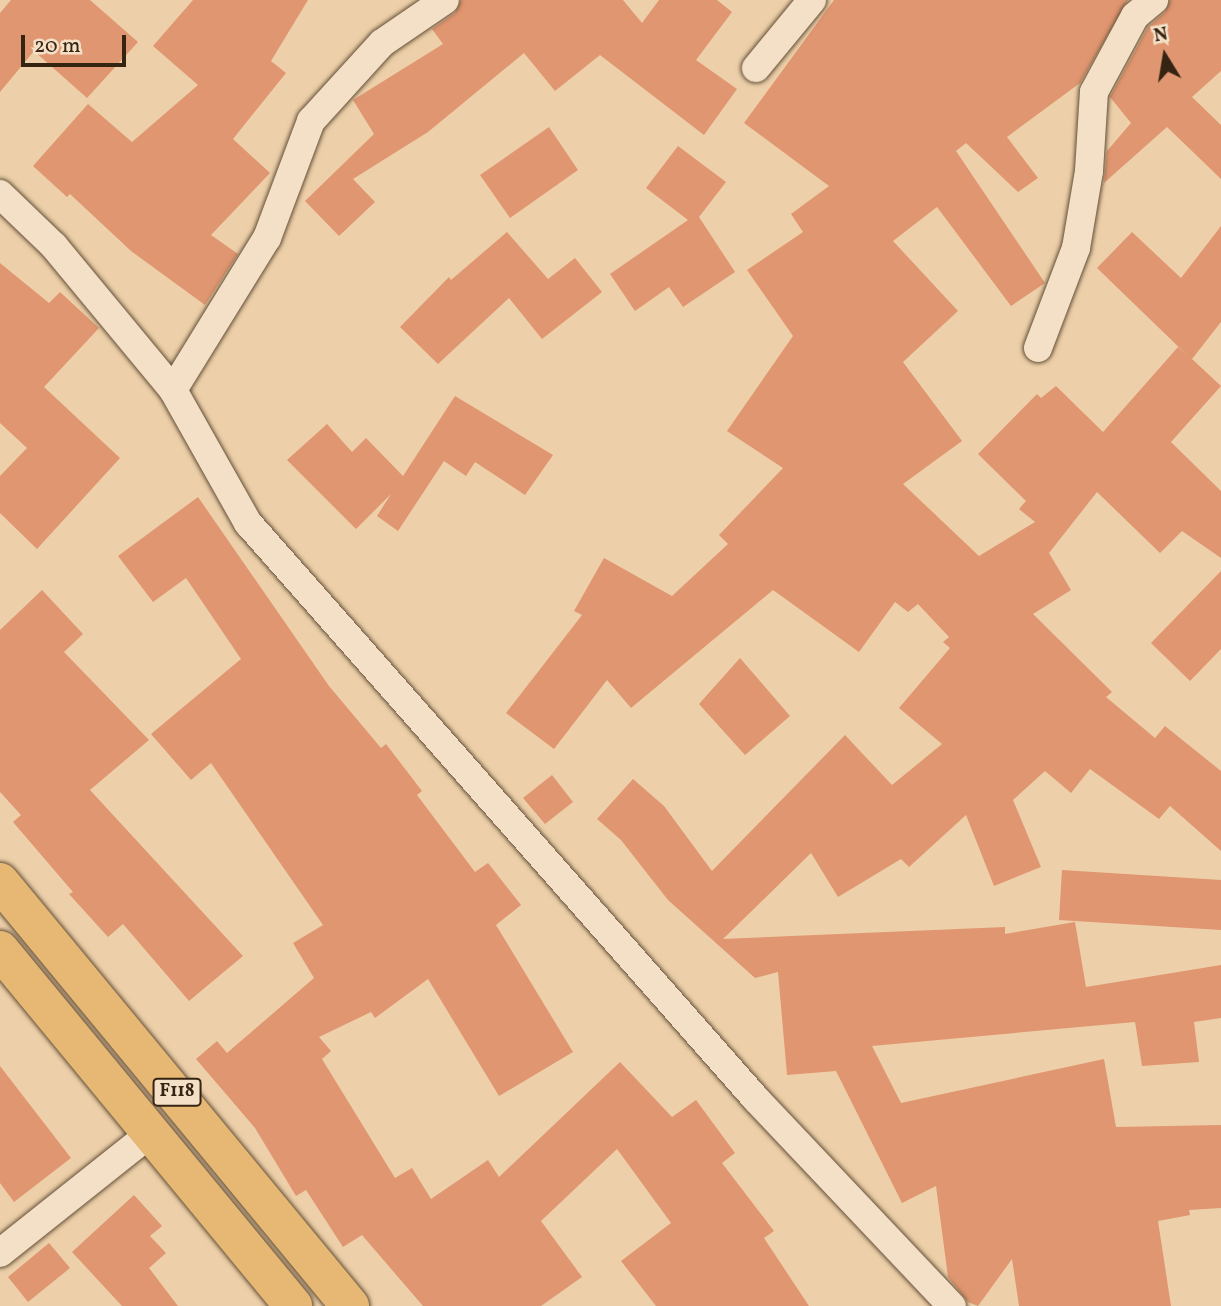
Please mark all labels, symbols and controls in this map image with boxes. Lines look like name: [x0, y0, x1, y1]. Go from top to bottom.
scale bar: [24, 21, 130, 65]
north arrow: [1130, 21, 1200, 91]
text: N: [1152, 21, 1170, 49]
text: 20 m: [34, 32, 80, 61]
road number: F118: [152, 1078, 202, 1106]

